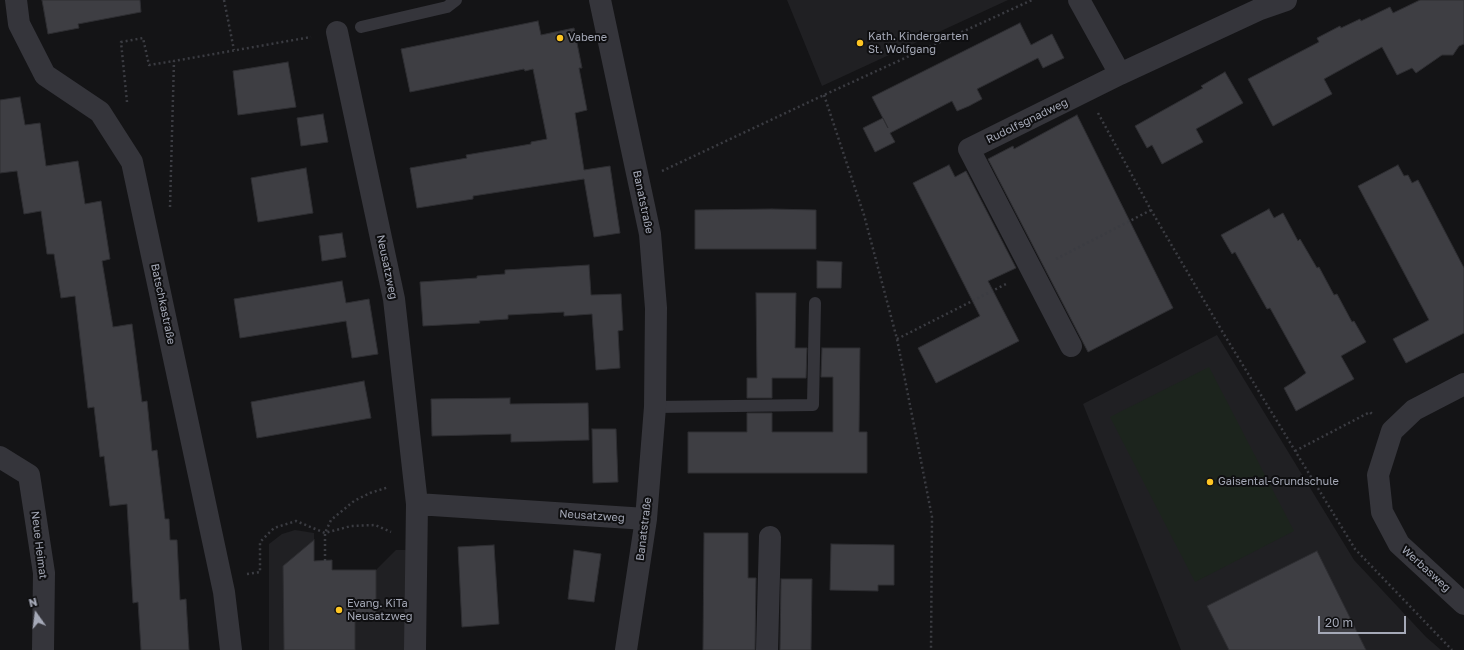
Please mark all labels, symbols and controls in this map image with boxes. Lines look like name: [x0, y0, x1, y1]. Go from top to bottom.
place label: Kath. Kindergarten St. Wolfgang: [868, 30, 968, 56]
place label: Vabene: [568, 31, 607, 45]
marker: Vabene: [555, 33, 565, 43]
marker: Kath. Kindergarten St. Wolfgang: [855, 38, 865, 48]
street label: Rudolfsgnadweg: [984, 96, 1070, 146]
street label: Banatstraße: [630, 169, 656, 235]
street label: Neusatzweg: [374, 234, 400, 300]
street label: Batschkastraße: [148, 262, 178, 346]
place label: Gaisental-Grundschule: [1218, 475, 1339, 489]
marker: Gaisental-Grundschule: [1205, 477, 1215, 487]
street label: Banatstraße: [634, 496, 654, 562]
street label: Neusatzweg: [559, 507, 625, 525]
street label: Neue Heimat: [28, 510, 50, 580]
street label: Werbasweg: [1399, 544, 1453, 594]
north arrow: [16, 594, 56, 634]
text: N: [27, 595, 39, 609]
place label: Evang. KiTa Neusatzweg: [347, 597, 413, 623]
marker: Evang. KiTa Neusatzweg: [334, 605, 344, 615]
scale bar: [1320, 608, 1408, 634]
text: 20 m: [1325, 615, 1353, 630]

